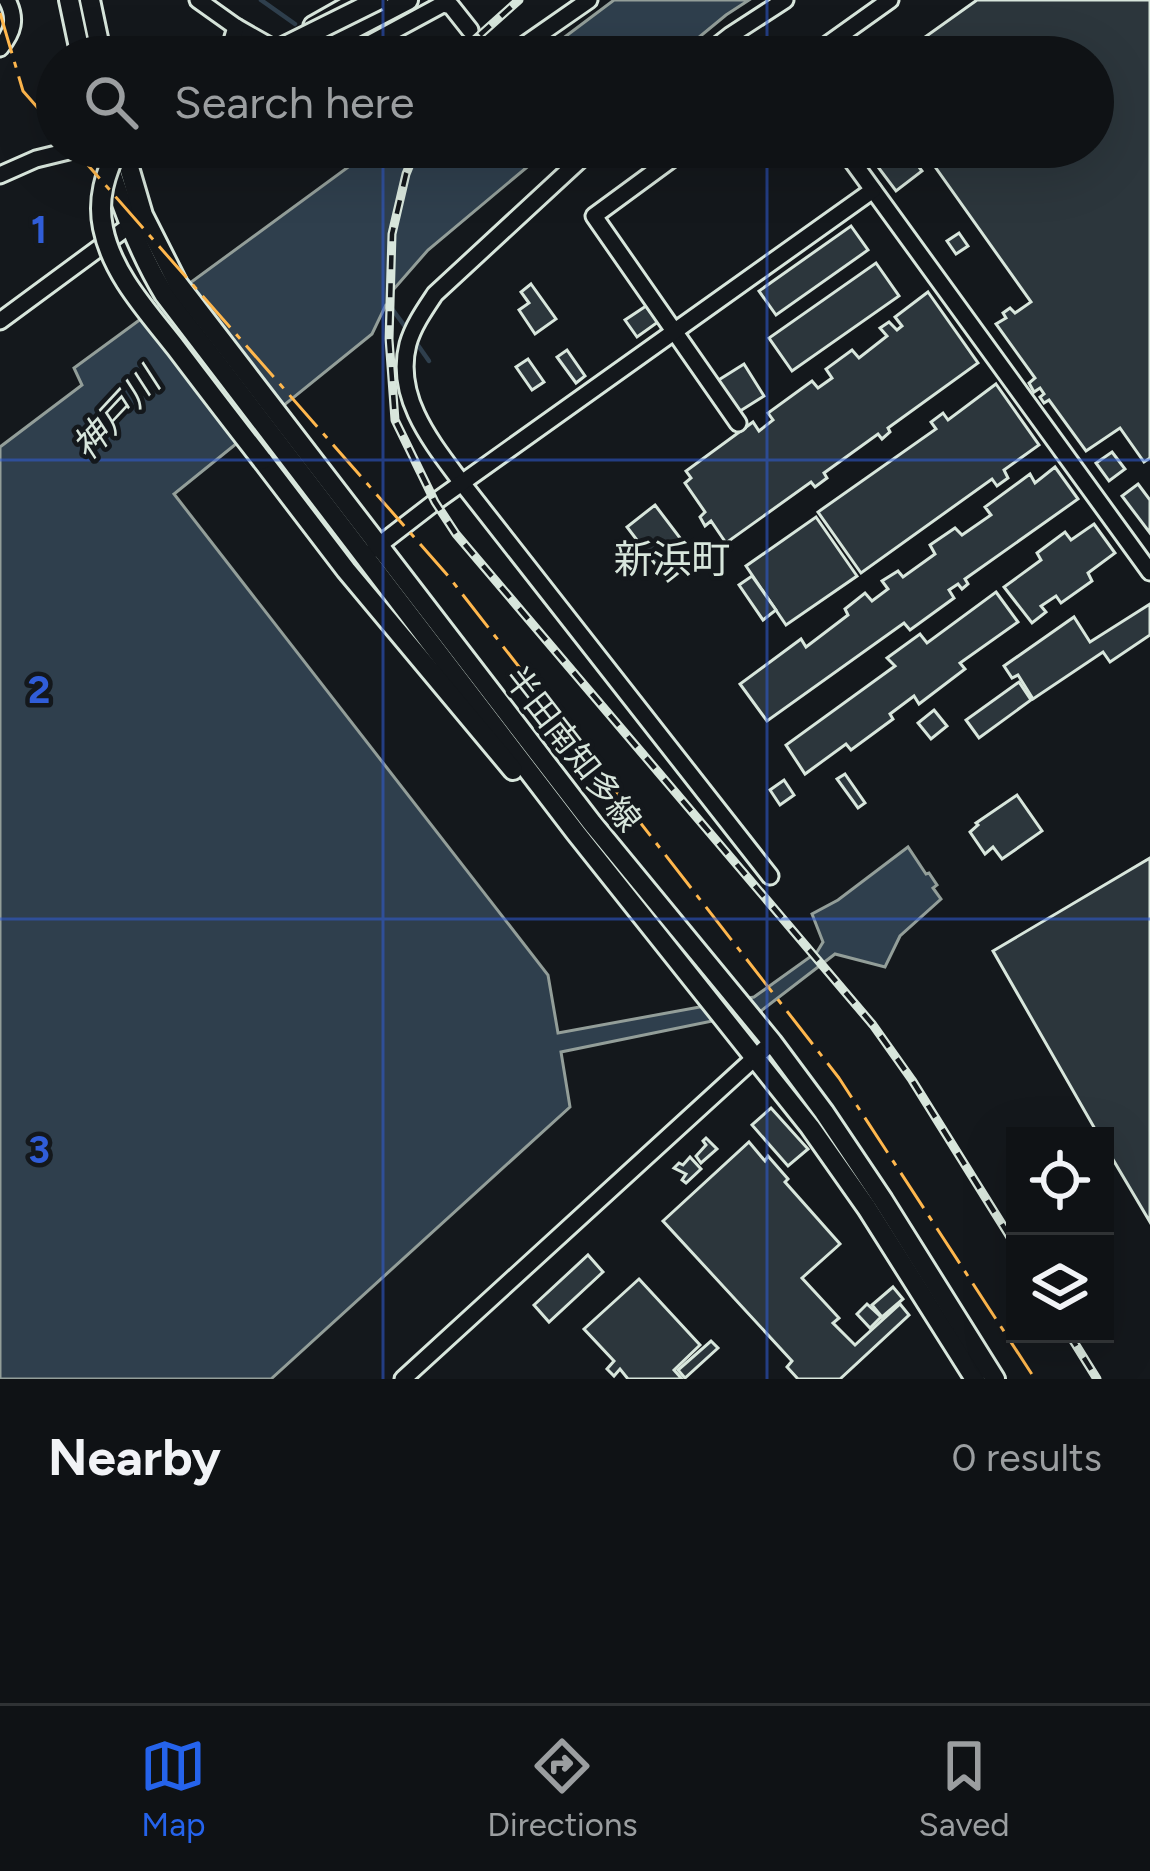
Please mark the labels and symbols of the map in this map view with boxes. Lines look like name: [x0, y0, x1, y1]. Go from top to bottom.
text: 1: [31, 206, 47, 253]
water label: 神戸川: [63, 357, 171, 468]
district label: 新浜町: [613, 536, 731, 583]
street label: 半田南知多線: [497, 659, 649, 839]
text: 2: [28, 666, 50, 713]
text: 3: [28, 1126, 50, 1173]

